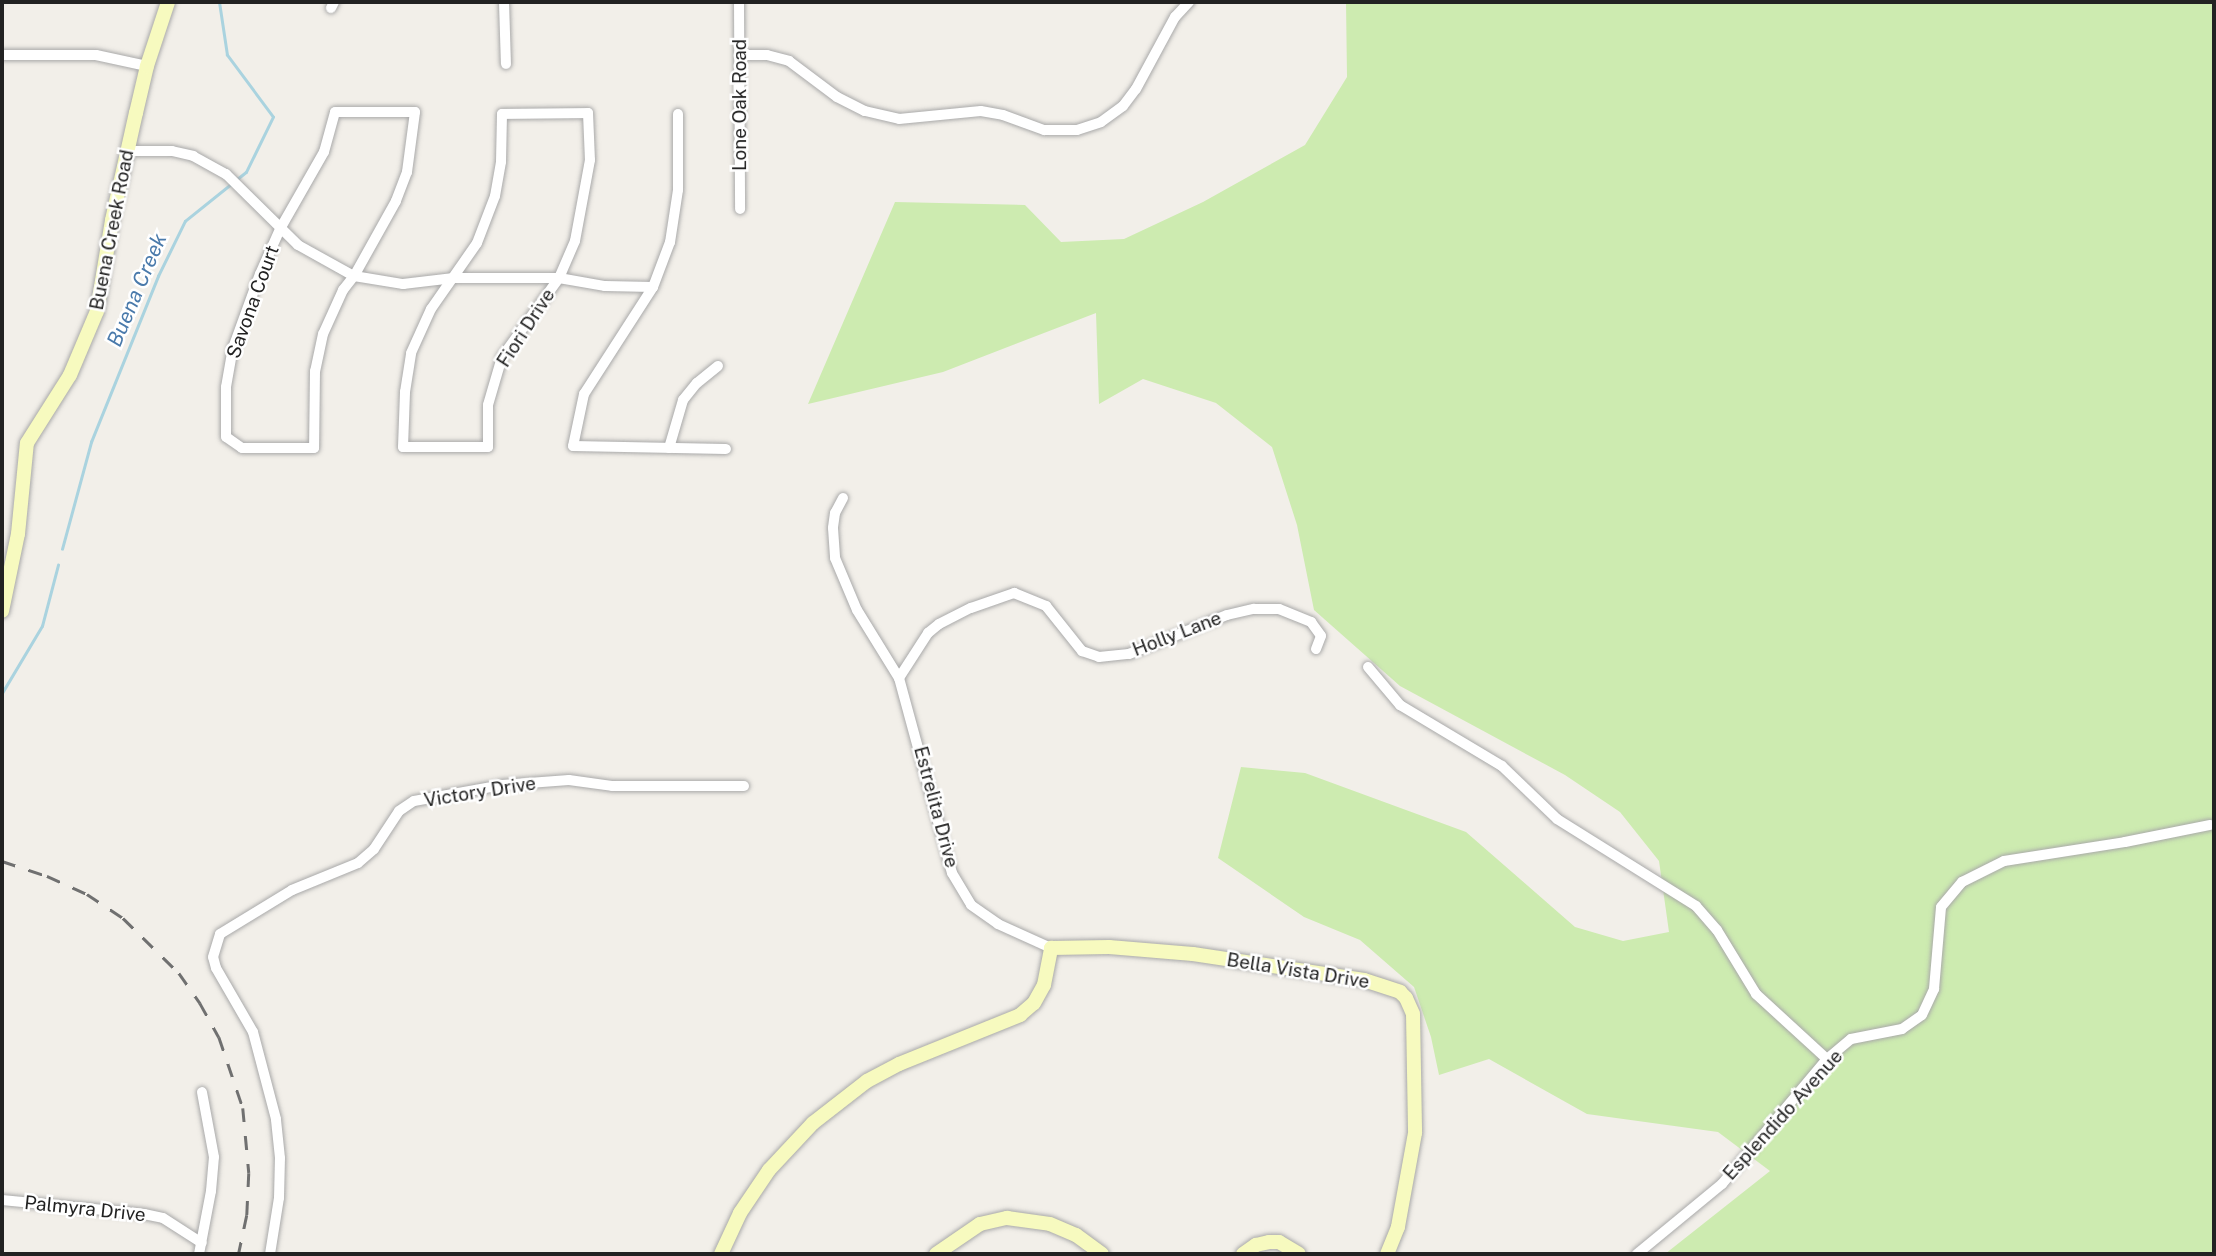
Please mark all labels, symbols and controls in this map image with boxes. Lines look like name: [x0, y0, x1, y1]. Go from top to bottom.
street label: Lone Oak Road: [729, 39, 751, 171]
street label: Buena Creek Road: [85, 148, 139, 312]
water label: Buena Creek: [102, 230, 172, 350]
street label: Savona Court: [222, 242, 284, 362]
street label: Fiori Drive: [492, 284, 560, 372]
street label: Holly Lane: [1129, 607, 1225, 661]
street label: Estrelita Drive: [909, 744, 963, 870]
street label: Victory Drive: [422, 772, 538, 812]
street label: Bella Vista Drive: [1225, 948, 1371, 994]
street label: Esplendido Avenue: [1718, 1045, 1848, 1185]
street label: Palmyra Drive: [23, 1191, 147, 1227]

